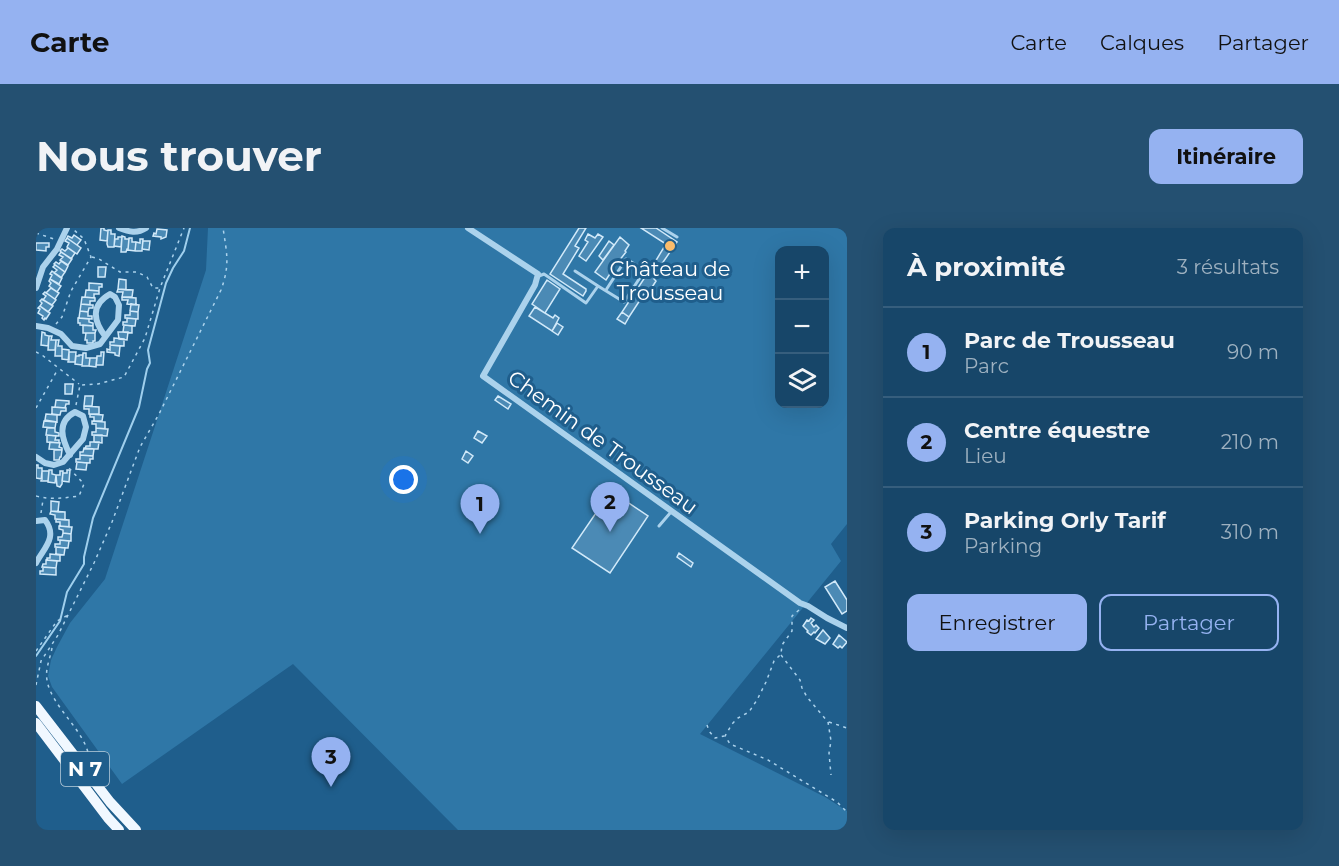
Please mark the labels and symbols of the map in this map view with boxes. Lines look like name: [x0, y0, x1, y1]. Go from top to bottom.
marker: Château de Trousseau: [663, 239, 677, 253]
place label: Château de Trousseau: [610, 256, 730, 305]
street label: Chemin de Trousseau: [503, 365, 703, 519]
your location: [389, 465, 418, 494]
pin: 2: [590, 482, 630, 532]
pin: 1: [460, 484, 500, 534]
pin: 3: [312, 738, 350, 787]
road number: N 7: [61, 752, 109, 786]

